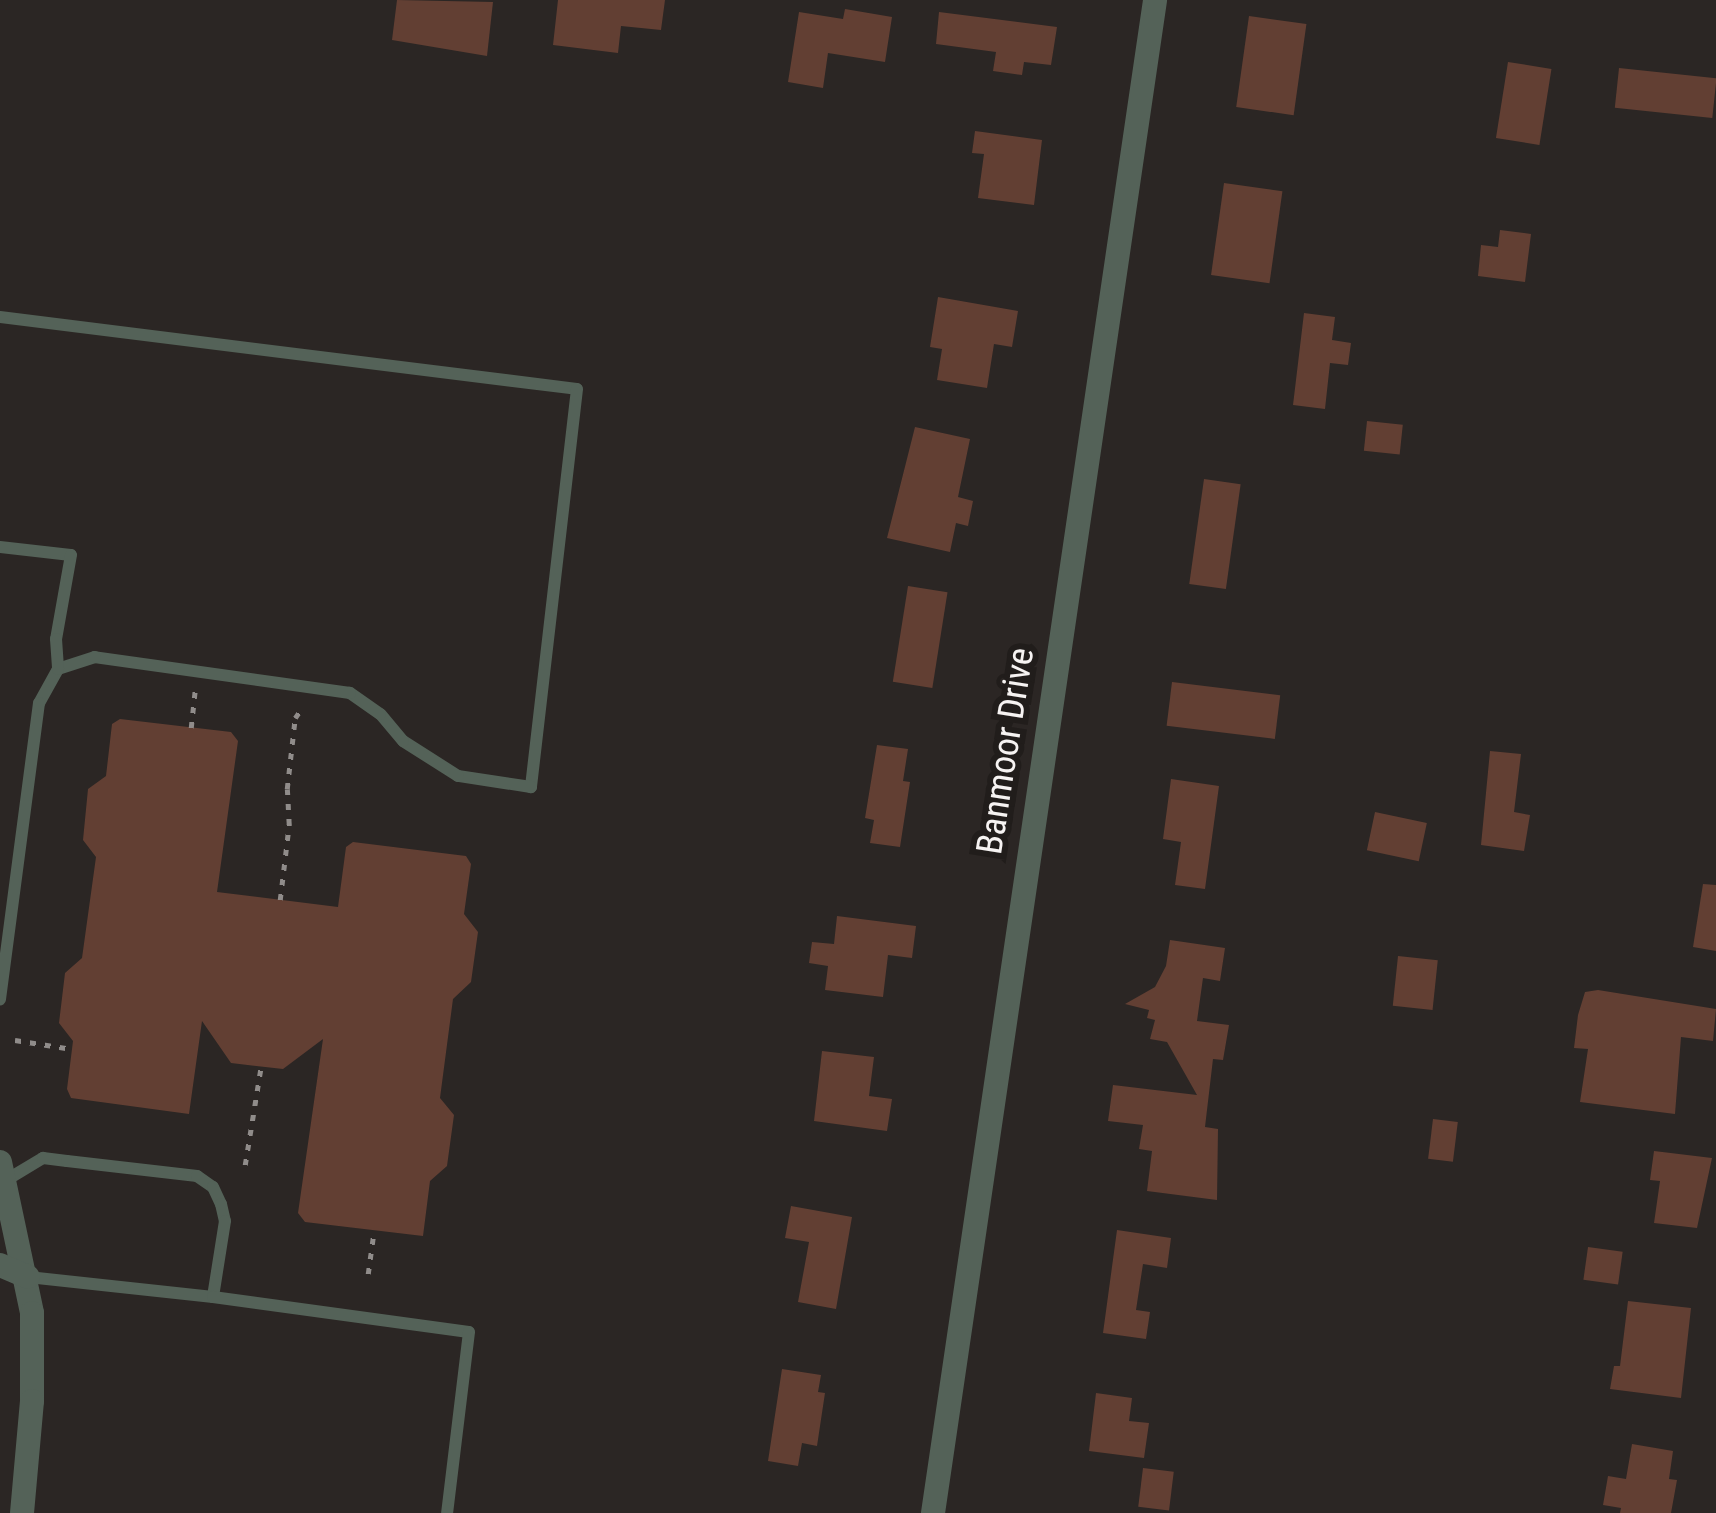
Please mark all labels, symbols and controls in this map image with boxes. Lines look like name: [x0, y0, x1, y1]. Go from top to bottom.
street label: Banmoor Drive: [968, 645, 1044, 857]

